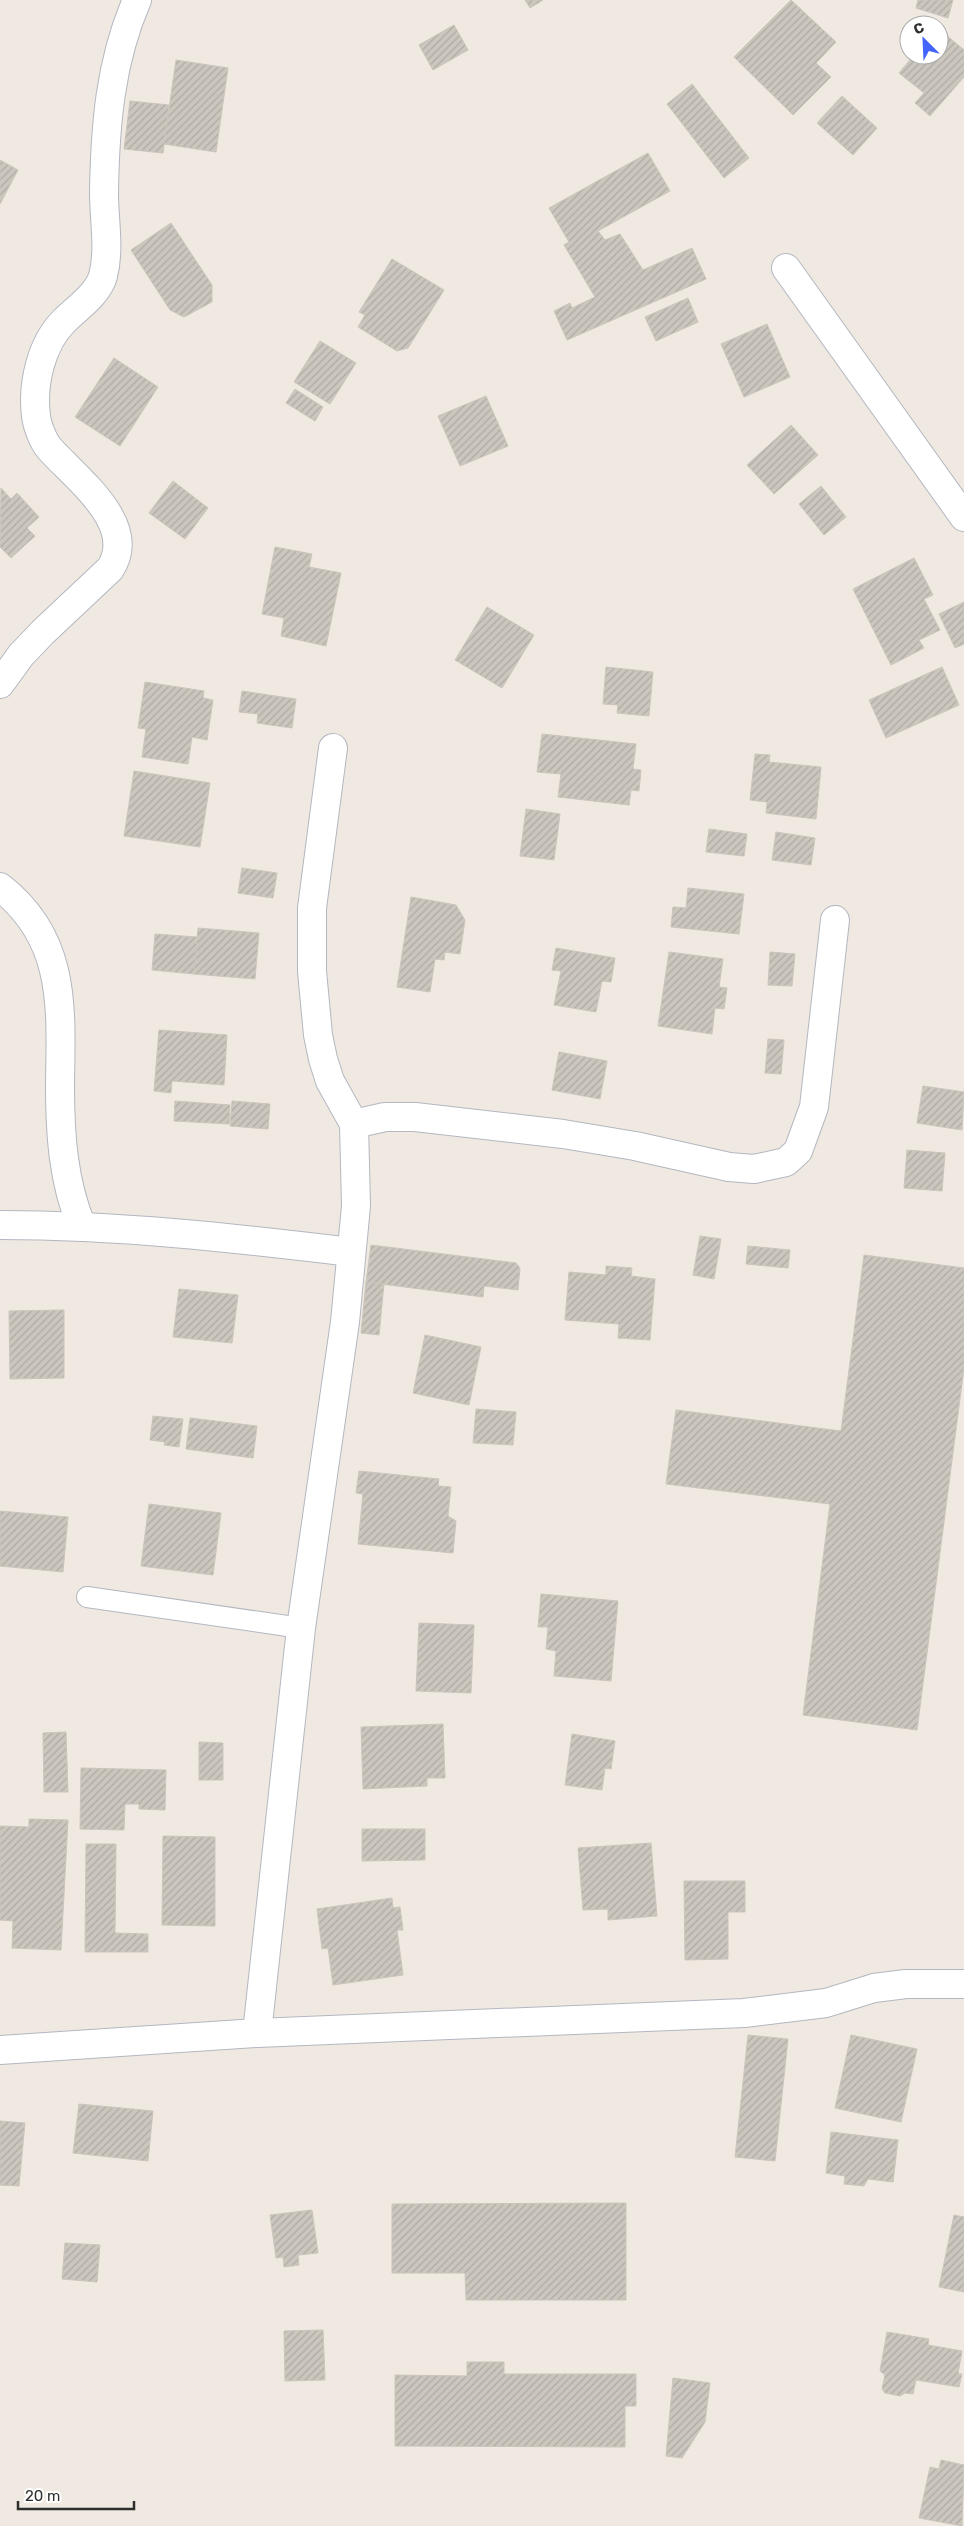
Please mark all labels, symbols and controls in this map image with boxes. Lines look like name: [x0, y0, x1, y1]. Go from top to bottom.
north arrow: [899, 15, 949, 65]
text: С: [911, 19, 927, 38]
scale bar: [18, 2478, 134, 2510]
text: 20 m: [25, 2487, 60, 2505]

